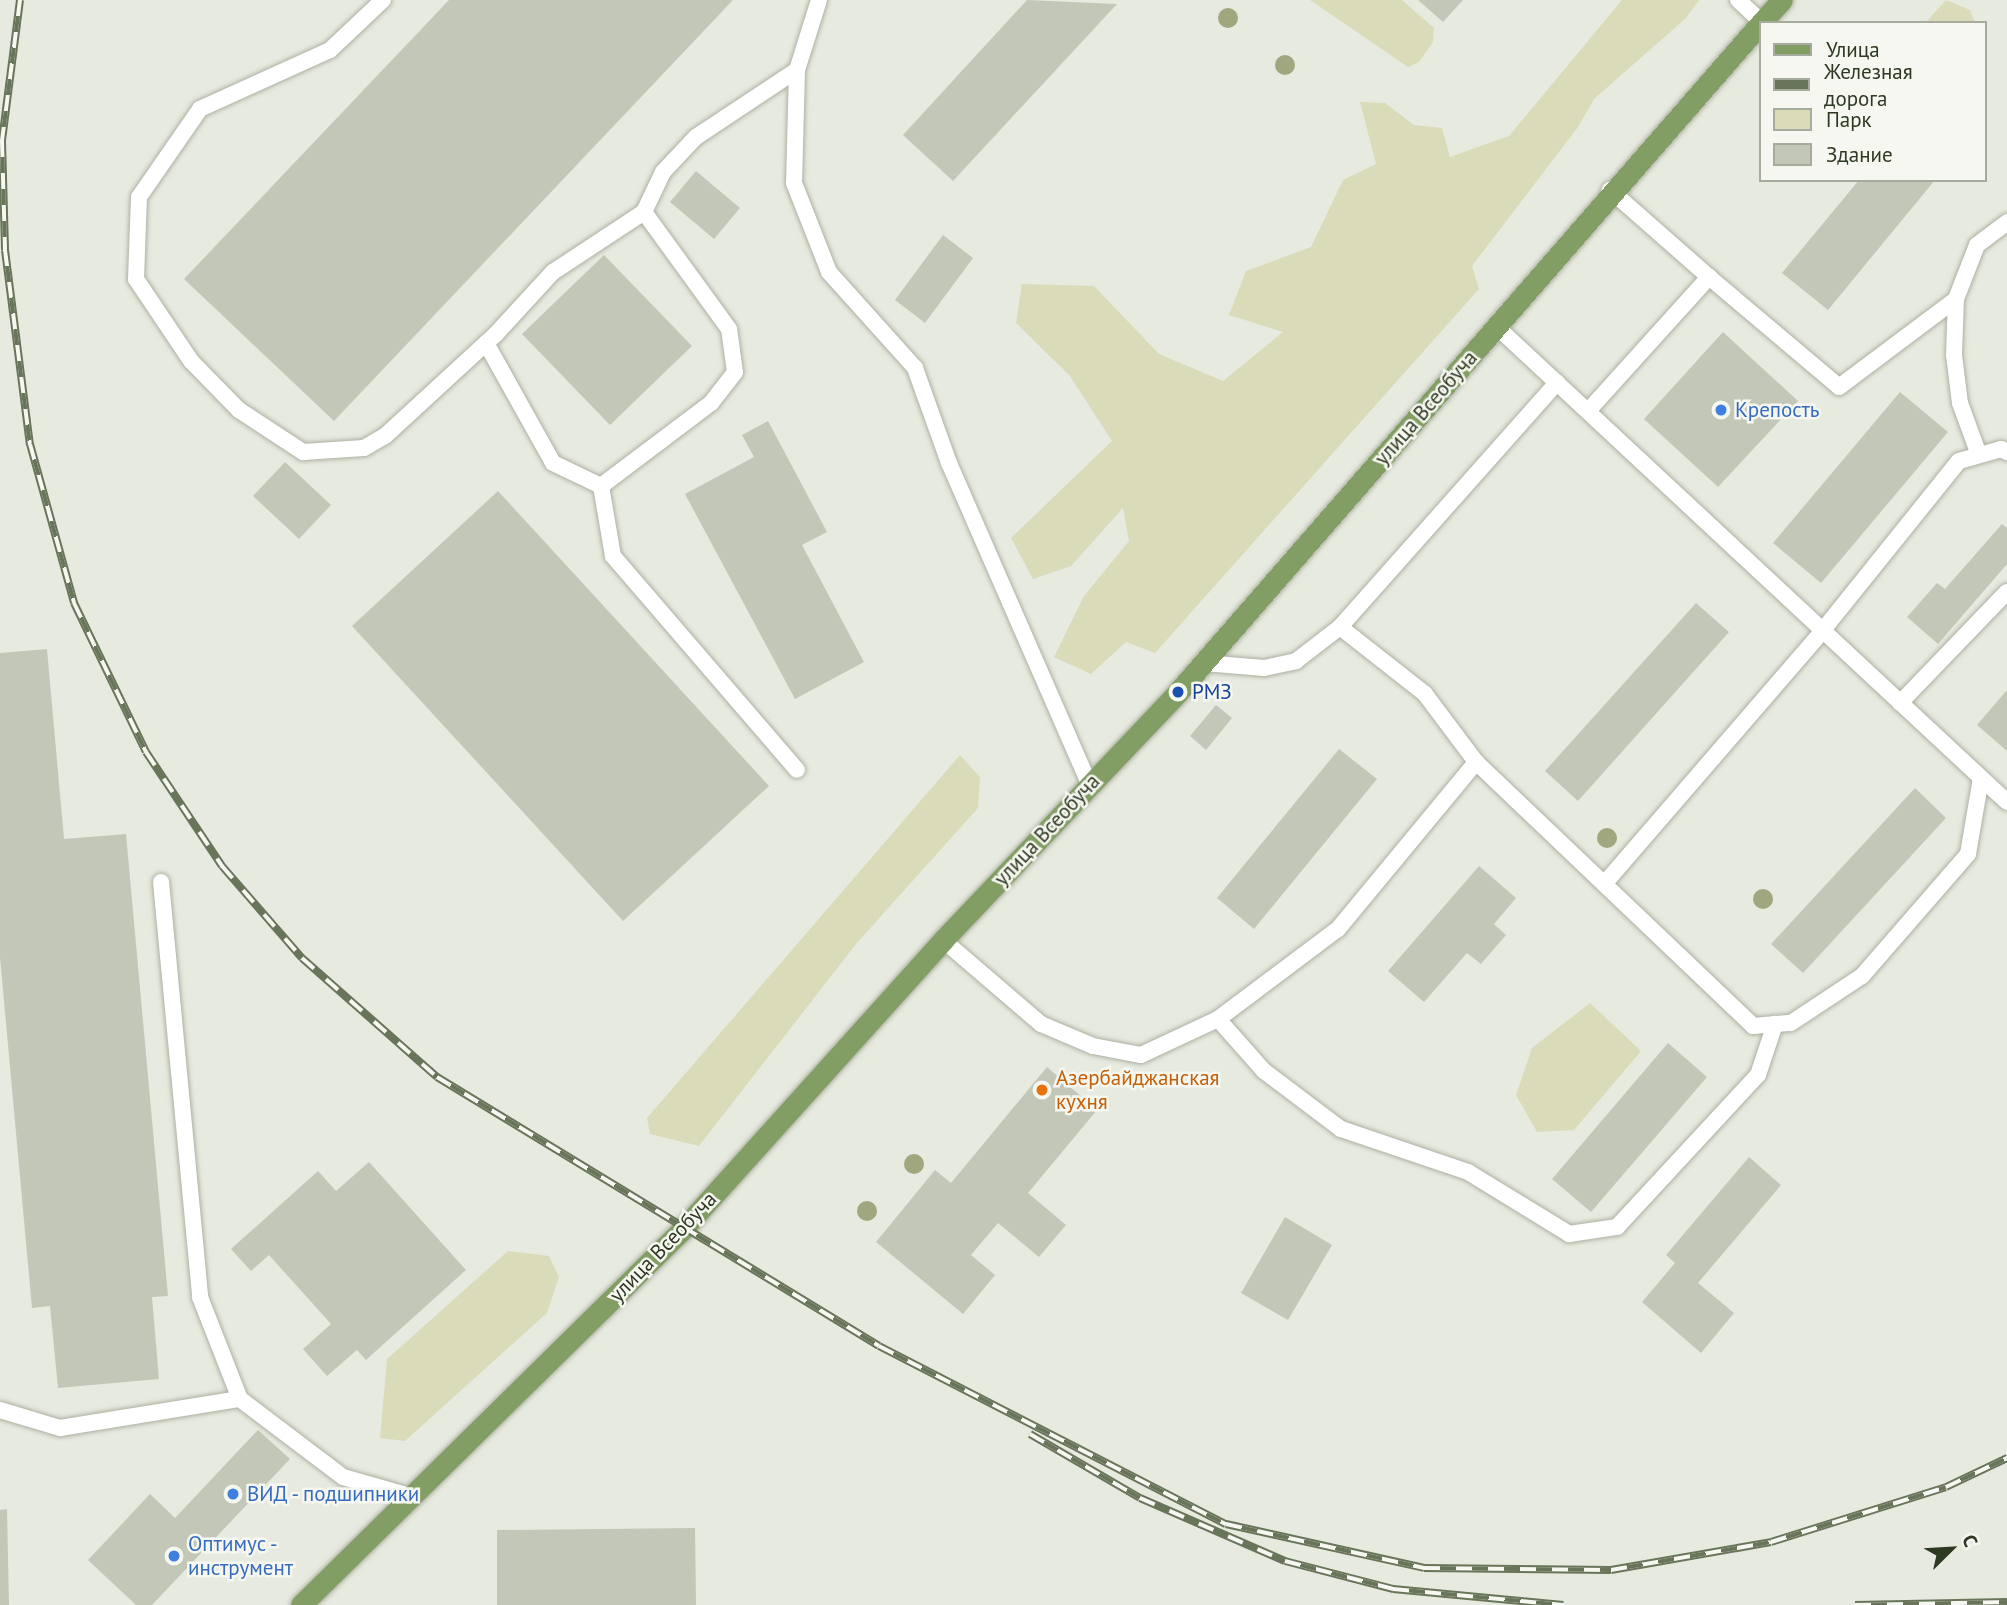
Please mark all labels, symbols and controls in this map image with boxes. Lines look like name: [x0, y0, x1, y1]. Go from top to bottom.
legend: [1758, 21, 1986, 182]
text: Улица: [1826, 36, 1880, 63]
text: Железная дорога: [1824, 58, 1913, 112]
text: Парк: [1826, 106, 1872, 133]
text: Здание: [1826, 141, 1893, 168]
street label: улица Всеобуча: [1369, 346, 1483, 470]
place label: Крепость: [1735, 397, 1820, 423]
marker: Крепость: [1713, 402, 1729, 418]
place label: РМЗ: [1192, 679, 1232, 705]
marker: РМЗ: [1170, 684, 1186, 700]
street label: улица Всеобуча: [989, 769, 1105, 891]
place label: Азербайджанская кухня: [1056, 1065, 1220, 1115]
marker: Азербайджанская кухня: [1034, 1082, 1050, 1098]
street label: улица Всеобуча: [604, 1187, 722, 1307]
place label: ВИД - подшипники: [247, 1481, 423, 1507]
marker: ВИД - подшипники: [225, 1486, 241, 1502]
north arrow: [1916, 1514, 1986, 1584]
place label: Оптимус - инструмент: [188, 1531, 293, 1581]
text: С: [1957, 1531, 1983, 1550]
marker: Оптимус - инструмент: [166, 1548, 182, 1564]

